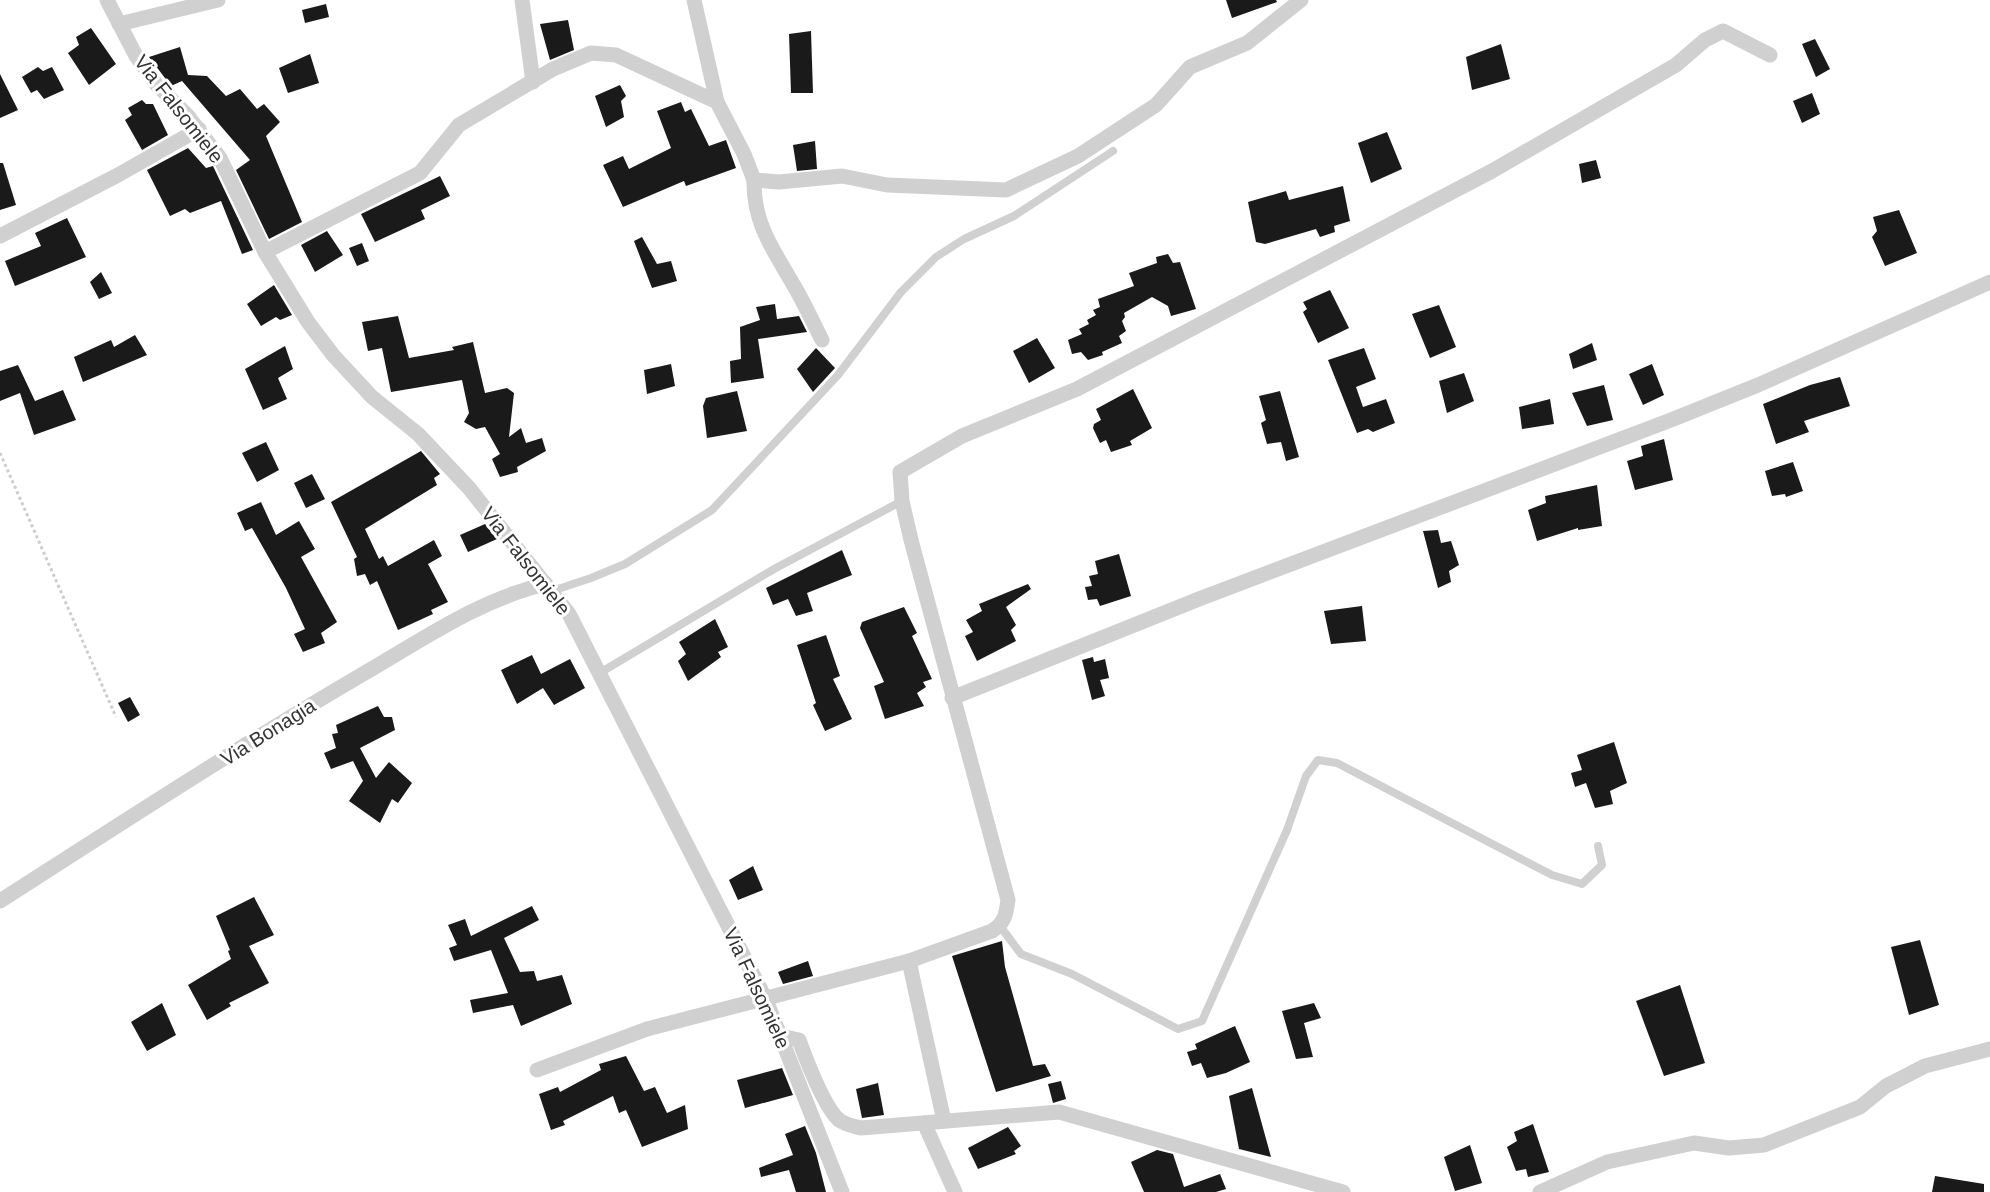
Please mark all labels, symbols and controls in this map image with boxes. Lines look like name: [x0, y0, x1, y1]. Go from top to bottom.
street label: Via Falsomiele: [130, 51, 228, 167]
street label: Via Falsomiele: [477, 503, 575, 619]
street label: Via Bonagia: [217, 694, 320, 770]
street label: Via Falsomiele: [719, 924, 795, 1052]

